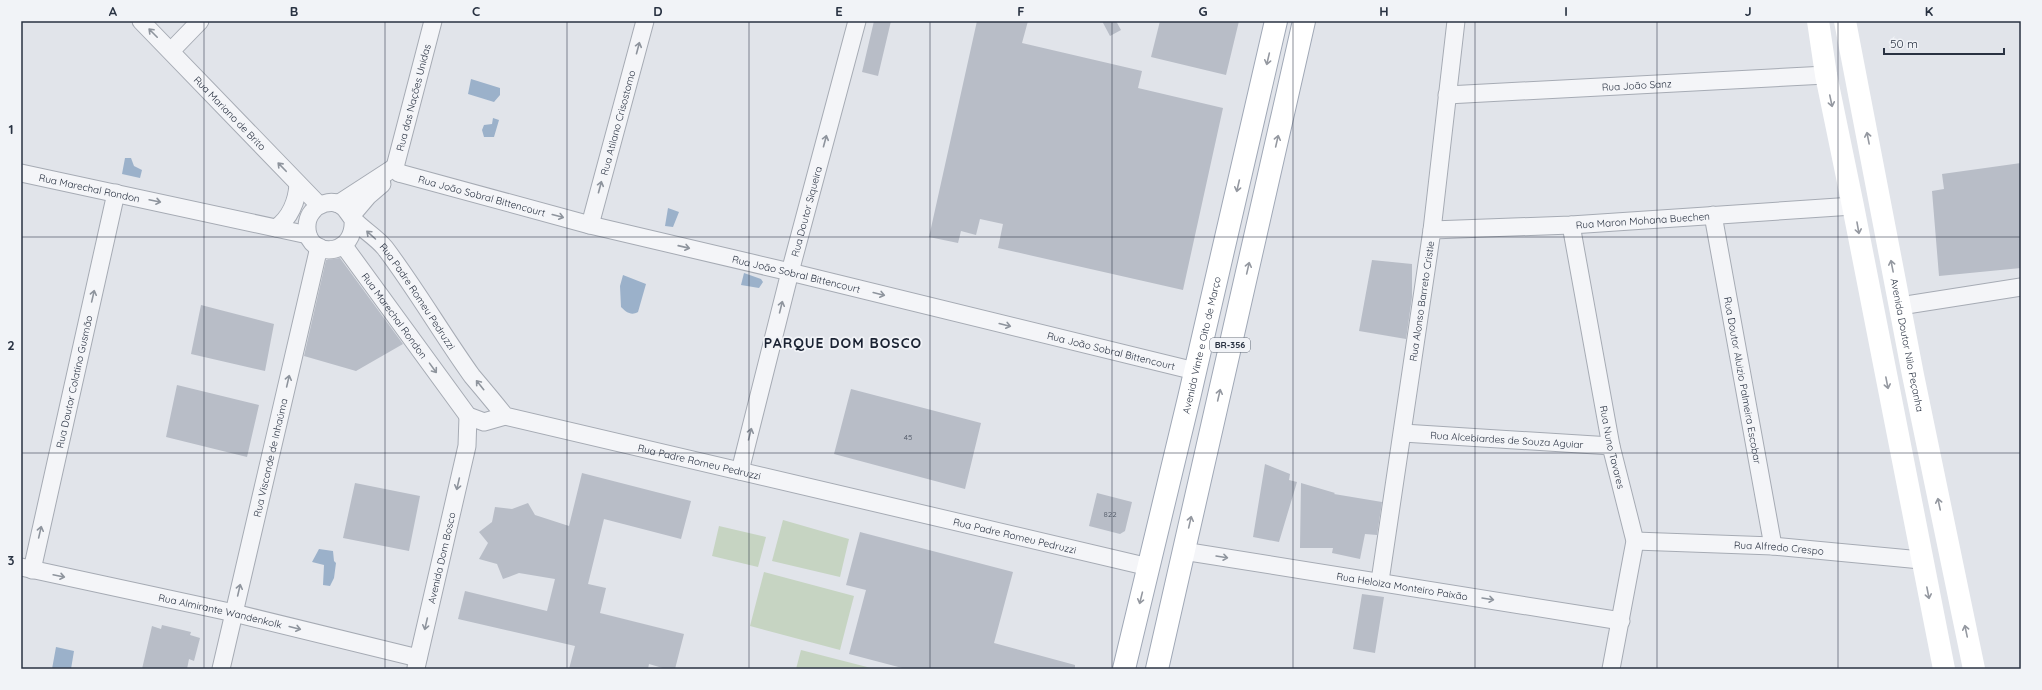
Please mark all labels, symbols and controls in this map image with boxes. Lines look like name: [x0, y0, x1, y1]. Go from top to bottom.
text: A: [109, 3, 118, 19]
text: B: [290, 3, 298, 19]
text: C: [472, 3, 480, 19]
text: D: [653, 3, 663, 19]
text: E: [835, 3, 843, 19]
text: F: [1017, 3, 1025, 19]
text: G: [1198, 3, 1208, 19]
text: H: [1379, 3, 1389, 19]
text: I: [1564, 3, 1568, 19]
text: J: [1744, 3, 1752, 19]
text: K: [1925, 3, 1934, 19]
one-way arrow: [148, 28, 158, 38]
scale bar: [1884, 30, 2004, 56]
text: 50 m: [1890, 36, 1918, 51]
street label: Rua das Nações Unidas: [393, 42, 434, 153]
one-way arrow: [635, 42, 642, 55]
one-way arrow: [1263, 52, 1271, 65]
street label: Rua Atilano Crisostomo: [598, 69, 638, 177]
street label: Rua Mariano de Brito: [191, 73, 269, 153]
street label: Rua João Sanz: [1601, 77, 1672, 94]
one-way arrow: [1828, 94, 1836, 107]
text: 1: [8, 121, 14, 137]
one-way arrow: [1864, 132, 1872, 145]
one-way arrow: [821, 135, 829, 148]
one-way arrow: [1273, 135, 1281, 148]
one-way arrow: [277, 162, 287, 172]
street label: Rua Doutor Siqueira: [788, 165, 825, 258]
street label: Rua Marechal Rondon: [38, 171, 141, 206]
street label: Rua João Sobral Bittencourt: [417, 173, 548, 220]
one-way arrow: [1234, 179, 1242, 192]
one-way arrow: [597, 181, 605, 194]
one-way arrow: [148, 198, 161, 206]
street label: Rua Maron Mohana Buechen: [1575, 210, 1710, 232]
one-way arrow: [551, 213, 564, 221]
one-way arrow: [1854, 221, 1862, 234]
one-way arrow: [366, 231, 376, 240]
street label: Rua Alonso Barreto Cristie: [1407, 240, 1437, 362]
street label: Rua Padre Romeu Pedruzzi: [377, 241, 458, 352]
one-way arrow: [678, 244, 691, 251]
street label: Rua João Sobral Bittencourt: [731, 253, 862, 296]
one-way arrow: [1888, 260, 1896, 273]
one-way arrow: [1244, 262, 1252, 275]
street label: Rua Marechal Rondon: [359, 270, 430, 361]
street label: Avenida Vinte e Oito de Março: [1179, 275, 1224, 415]
street label: Avenida Doutor Nilo Peçanha: [1888, 277, 1926, 413]
one-way arrow: [89, 290, 97, 303]
one-way arrow: [872, 290, 885, 298]
street label: Rua Doutor Aluizio Palmeira Escobar: [1721, 296, 1764, 465]
one-way arrow: [777, 301, 785, 314]
street label: Rua Doutor Colatino Gusmão: [53, 314, 96, 449]
one-way arrow: [998, 321, 1011, 329]
street label: Rua João Sobral Bittencourt: [1046, 329, 1177, 373]
district label: PARQUE DOM BOSCO: [764, 334, 922, 352]
text: 2: [7, 337, 15, 353]
road number: BR-356: [1210, 338, 1250, 352]
one-way arrow: [429, 362, 437, 373]
one-way arrow: [284, 375, 292, 388]
one-way arrow: [1883, 377, 1891, 390]
one-way arrow: [476, 380, 485, 391]
one-way arrow: [1215, 389, 1223, 402]
street label: Rua Visconde de Inhaúma: [251, 397, 291, 518]
street label: Rua Nuno Tavares: [1597, 404, 1628, 491]
one-way arrow: [746, 427, 754, 440]
street label: Rua Alcebiardes de Souza Aguiar: [1430, 429, 1584, 451]
house number: 45: [904, 432, 912, 442]
street label: Rua Padre Romeu Pedruzzi: [636, 441, 762, 483]
one-way arrow: [454, 477, 462, 490]
one-way arrow: [1935, 497, 1943, 510]
house number: 822: [1103, 509, 1117, 519]
street label: Avenida Dom Bosco: [425, 511, 459, 605]
street label: Rua Padre Romeu Pedruzzi: [952, 515, 1078, 557]
one-way arrow: [1186, 515, 1194, 528]
one-way arrow: [37, 526, 45, 539]
street label: Rua Alfredo Crespo: [1734, 539, 1824, 558]
text: 3: [8, 552, 15, 568]
one-way arrow: [1215, 553, 1228, 561]
street label: Rua Heloiza Monteiro Paixão: [1336, 570, 1469, 603]
one-way arrow: [52, 572, 65, 580]
one-way arrow: [236, 584, 244, 597]
one-way arrow: [1925, 587, 1933, 600]
street label: Rua Almirante Wandenkolk: [157, 591, 283, 631]
one-way arrow: [1137, 592, 1145, 605]
one-way arrow: [1482, 595, 1495, 603]
one-way arrow: [422, 618, 430, 631]
one-way arrow: [289, 625, 302, 633]
one-way arrow: [1961, 625, 1969, 638]

